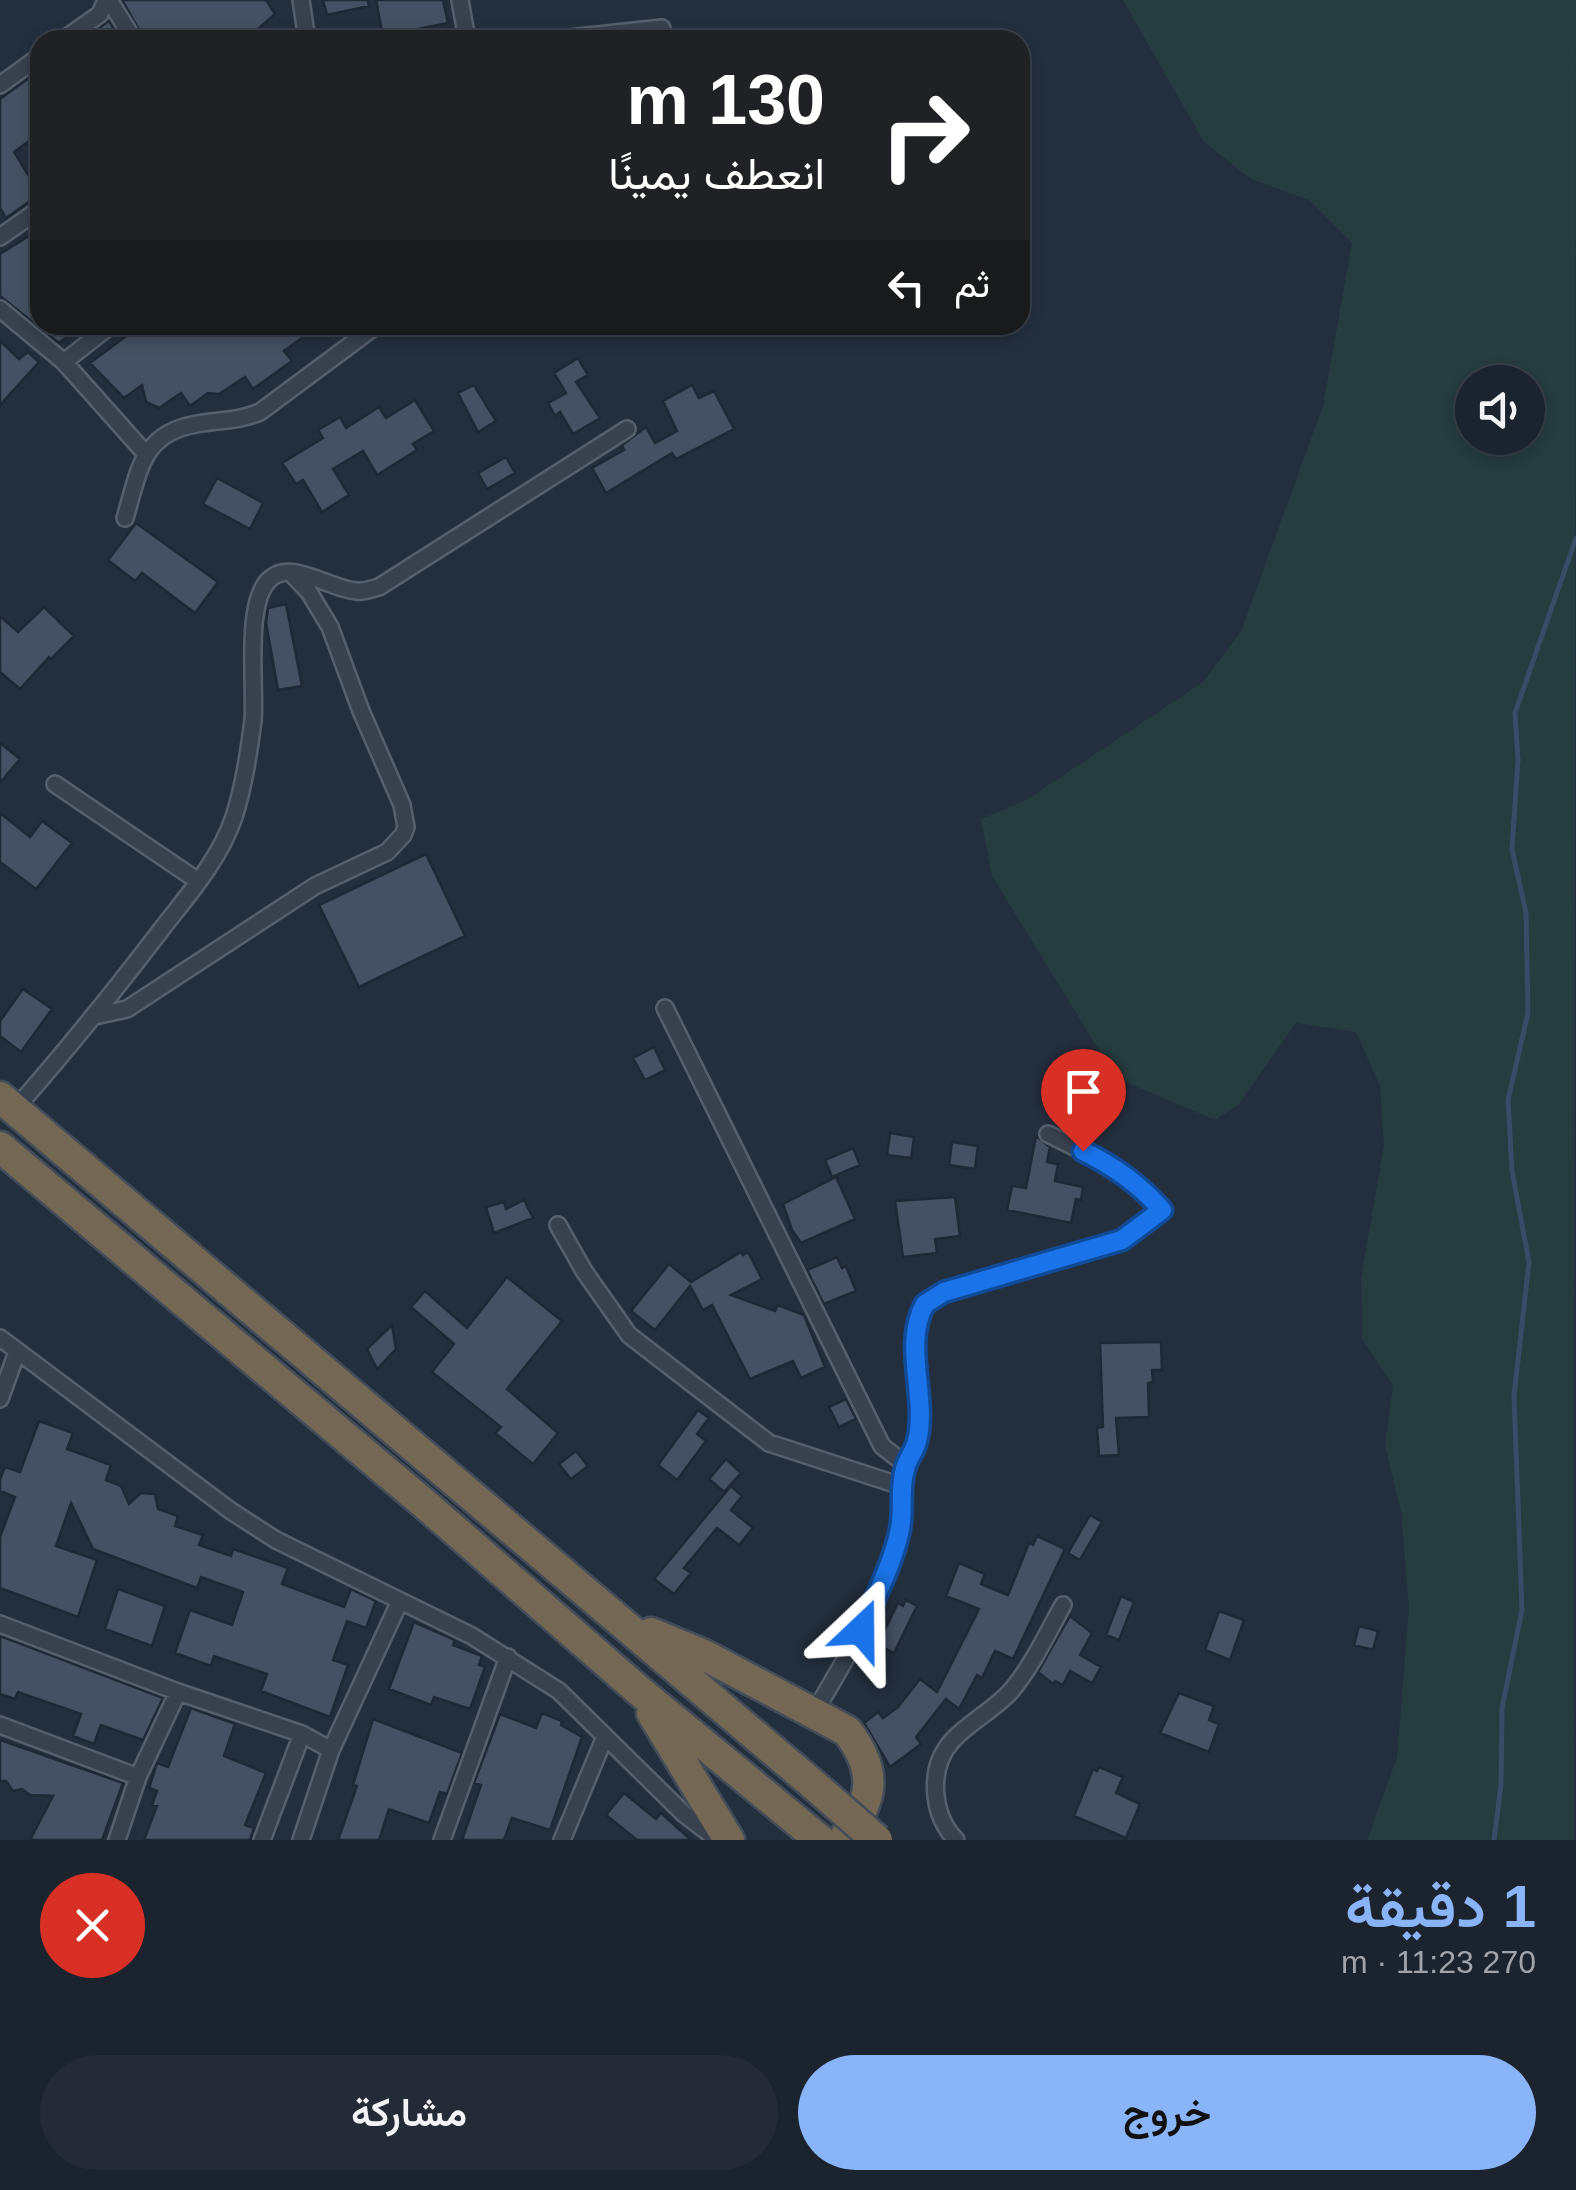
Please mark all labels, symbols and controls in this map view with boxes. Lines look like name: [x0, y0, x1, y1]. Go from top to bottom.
text: 130 m: [627, 61, 825, 139]
icon: right: [860, 70, 990, 200]
text: انعطف يمينًا: [608, 148, 825, 199]
icon: left: [879, 260, 934, 315]
text: ثم: [954, 263, 990, 305]
map controls: [1455, 365, 1545, 455]
button: sound: [1455, 365, 1545, 455]
pin: [1041, 1049, 1126, 1152]
icon: arrive: [1056, 1064, 1111, 1119]
position arrow: [809, 1578, 913, 1682]
button: close: [40, 1873, 145, 1978]
text: 1 دقيقة: [1345, 1873, 1536, 1940]
text: 270 m · 11:23: [1341, 1944, 1536, 1980]
button: مشاركة: [40, 2055, 778, 2170]
button: خروج: [798, 2055, 1536, 2170]

